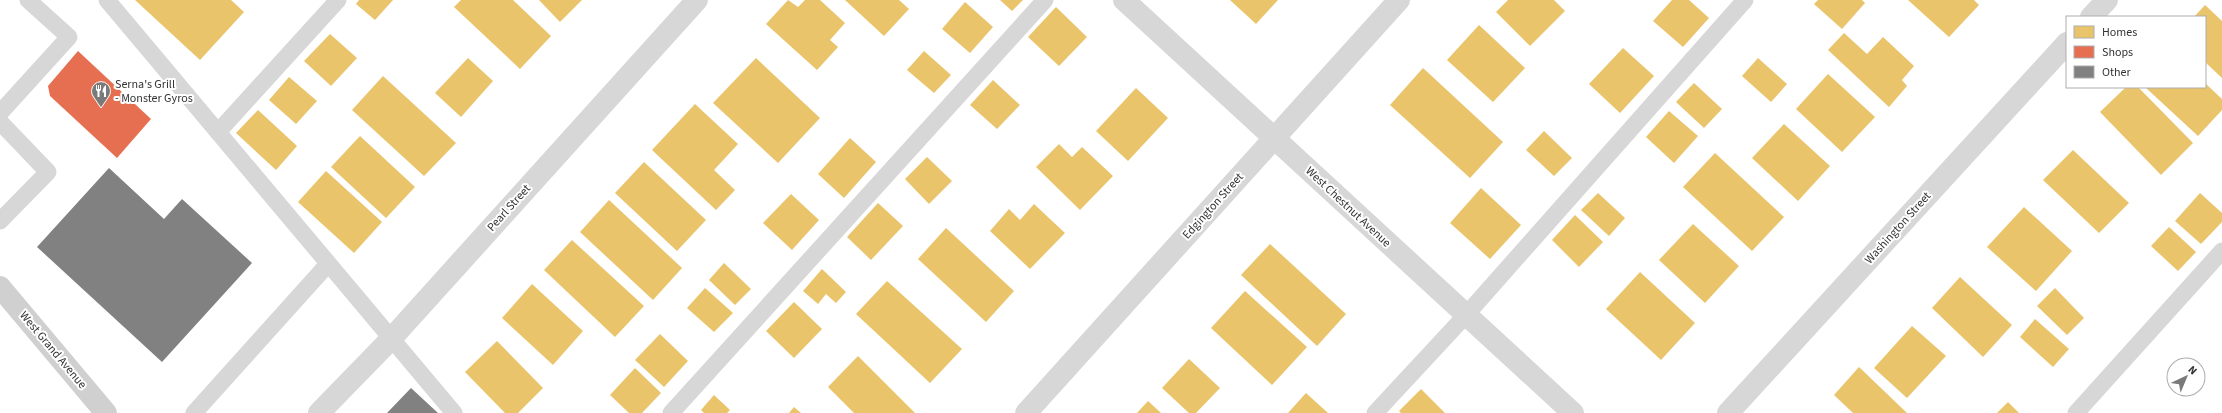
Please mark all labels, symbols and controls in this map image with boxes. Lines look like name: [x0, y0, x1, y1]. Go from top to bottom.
legend: [2066, 16, 2206, 88]
text: Homes: [2102, 24, 2137, 41]
text: Shops: [2102, 44, 2133, 61]
text: Other: [2102, 64, 2132, 81]
place label: Serna's Grill - Monster Gyros: [115, 76, 193, 107]
restaurant icon: Serna's Grill - Monster Gyros: [90, 80, 112, 108]
street label: West Chestnut Avenue: [1301, 163, 1395, 251]
street label: Edgington Street: [1179, 169, 1247, 243]
street label: Pearl Street: [483, 181, 535, 235]
street label: Washington Street: [1861, 188, 1935, 268]
street label: West Grand Avenue: [15, 308, 91, 392]
north arrow: [2166, 357, 2206, 397]
text: N: [2185, 362, 2200, 378]

